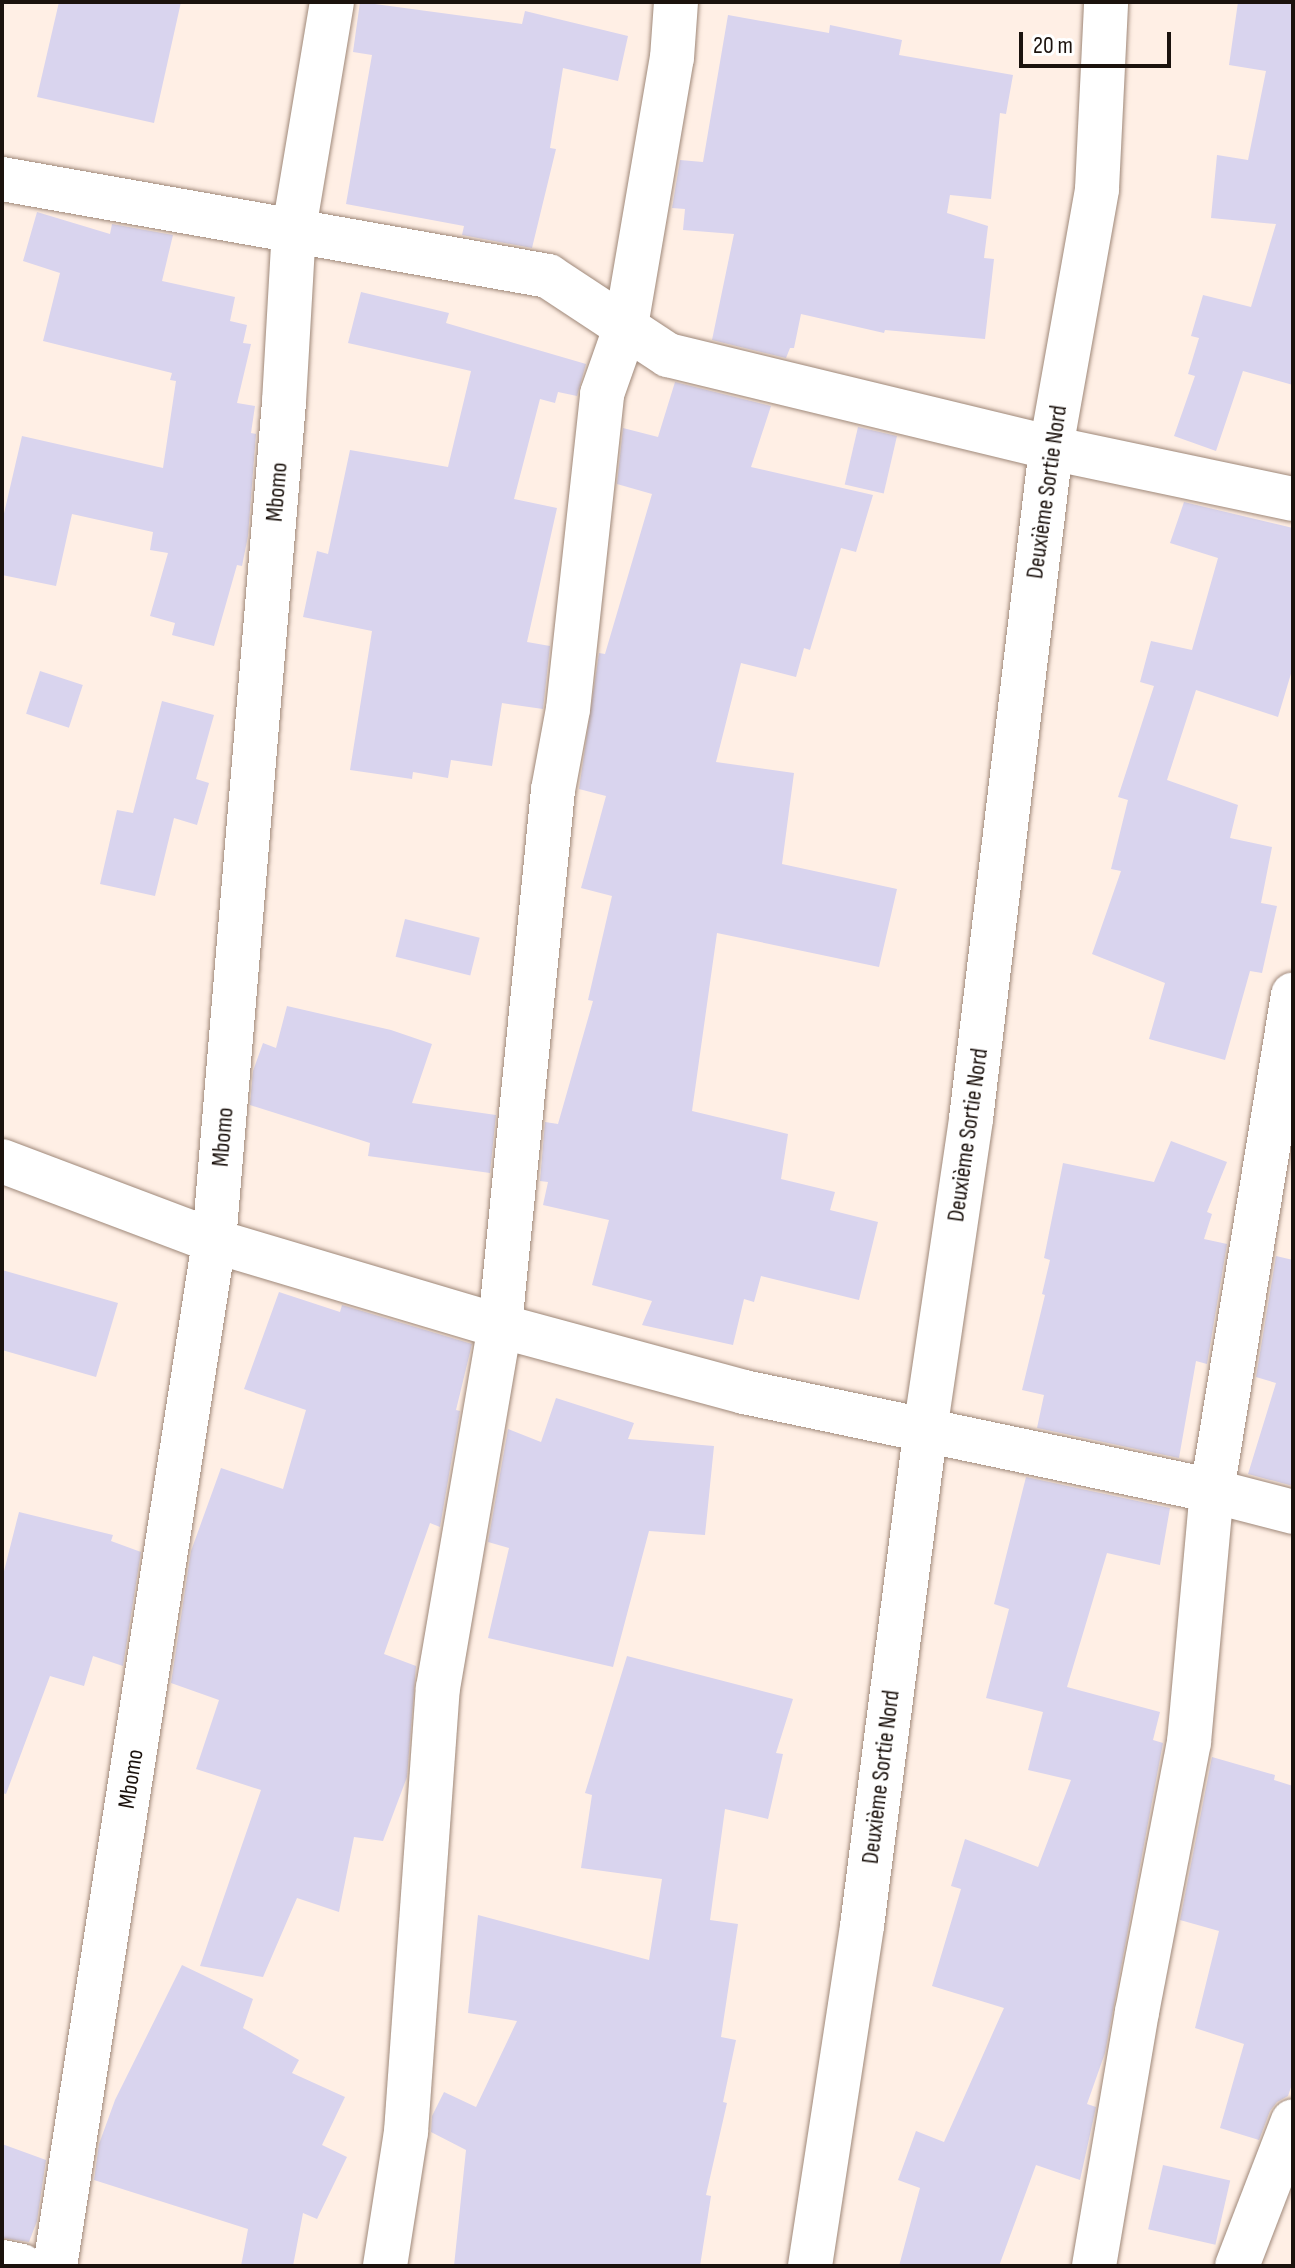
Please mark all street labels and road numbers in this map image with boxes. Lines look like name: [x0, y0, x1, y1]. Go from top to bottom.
street label: Deuxième Sortie Nord: [1021, 403, 1073, 581]
street label: Mbomo: [260, 461, 294, 523]
street label: Deuxième Sortie Nord: [942, 1046, 994, 1224]
street label: Mbomo: [206, 1106, 240, 1168]
street label: Deuxième Sortie Nord: [856, 1688, 906, 1866]
street label: Mbomo: [112, 1747, 150, 1811]

